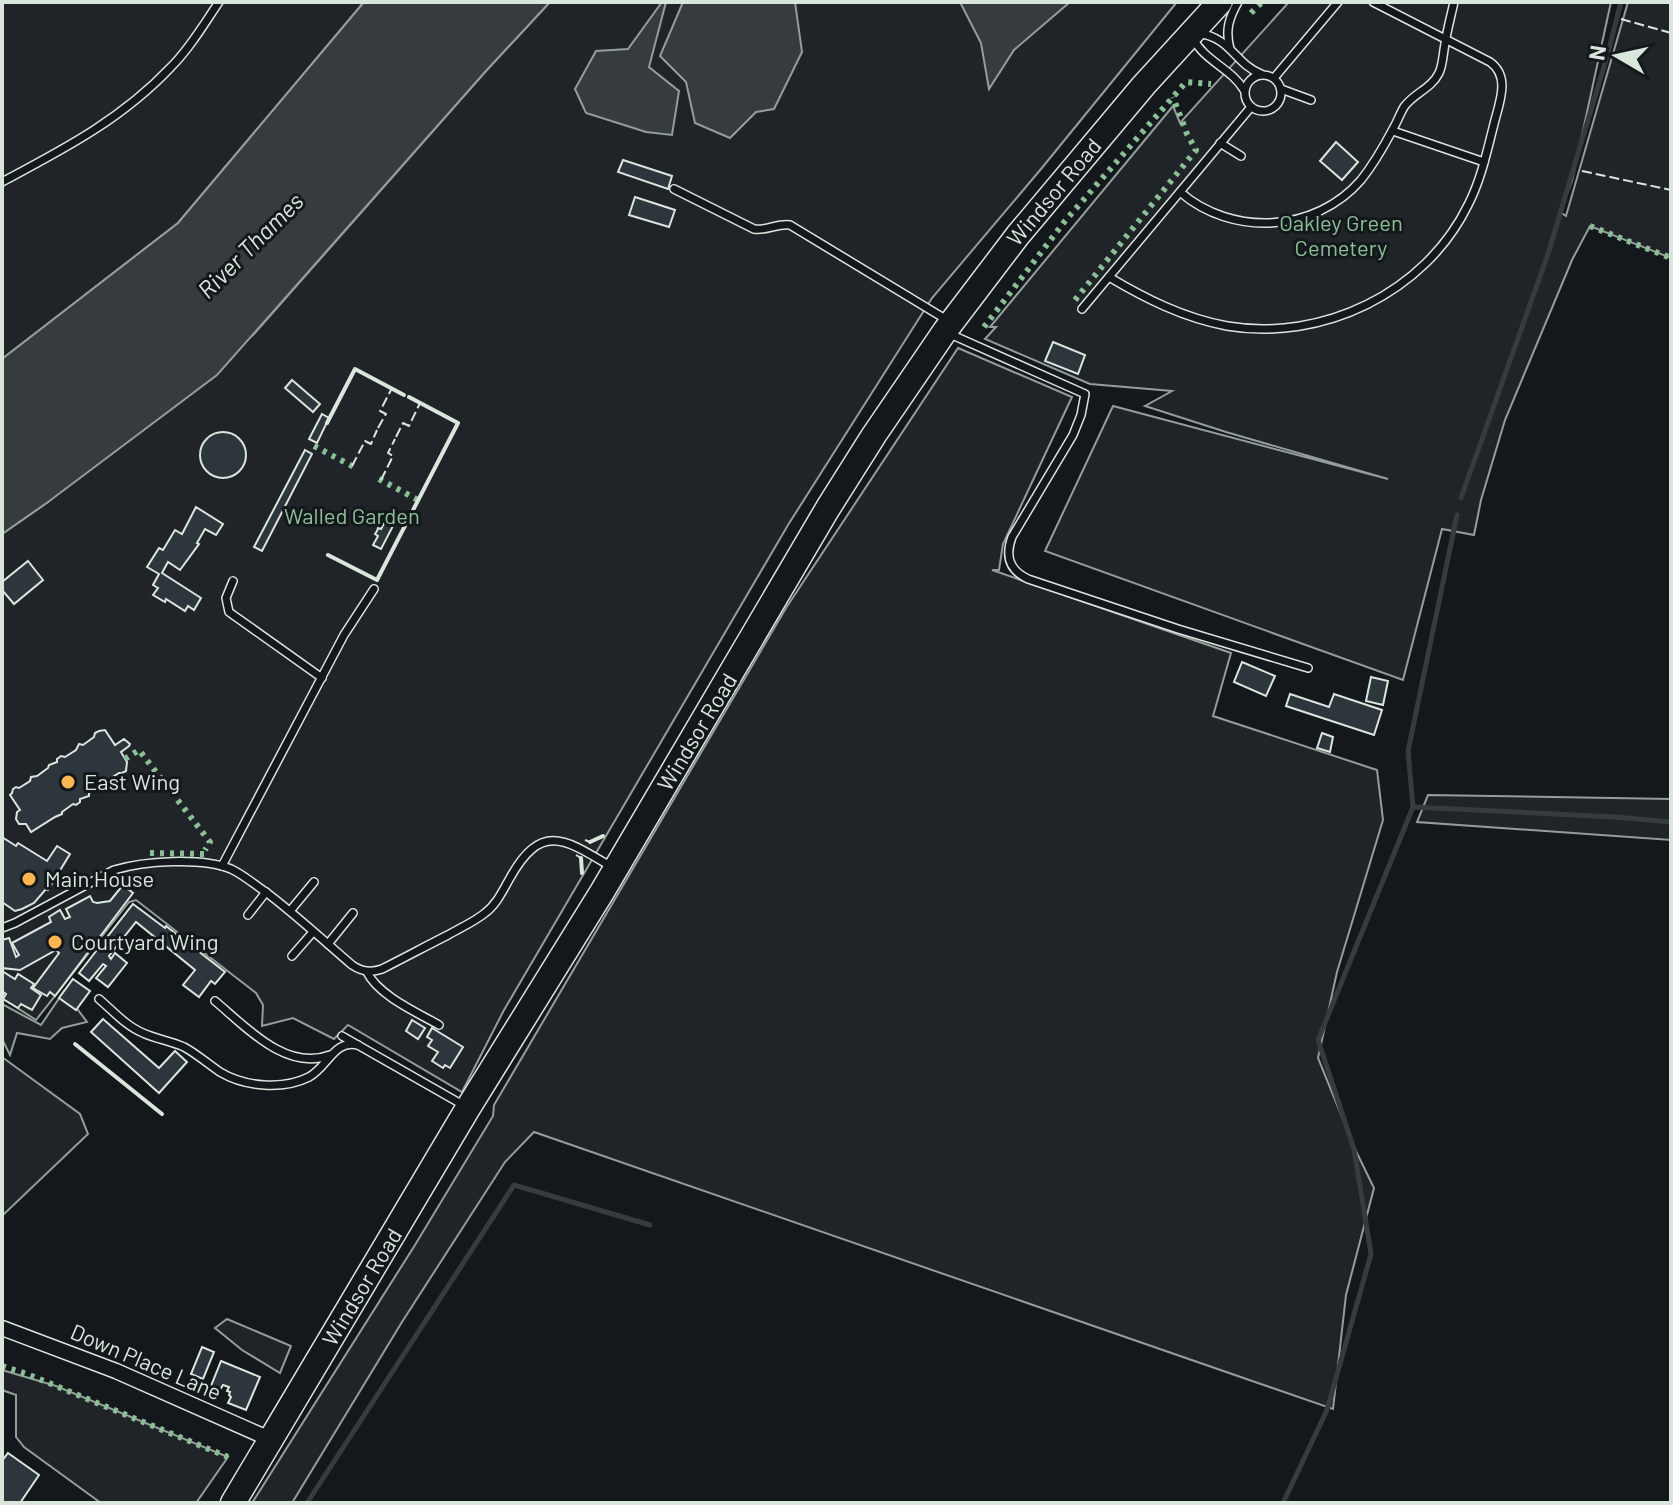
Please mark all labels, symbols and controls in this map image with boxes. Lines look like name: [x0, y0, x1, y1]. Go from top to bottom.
north arrow: [1577, 16, 1657, 96]
text: N: [1582, 43, 1610, 62]
street label: Windsor Road: [1001, 132, 1106, 250]
water label: River Thames: [191, 186, 309, 304]
park label: Oakley Green Cemetery: [1279, 209, 1403, 260]
park label: Walled Garden: [284, 502, 420, 528]
street label: Windsor Road: [651, 668, 741, 795]
place label: East Wing: [84, 768, 180, 794]
marker: East Wing: [59, 773, 77, 791]
place label: Main House: [45, 865, 154, 891]
marker: Main House: [20, 870, 38, 888]
place label: Courtyard Wing: [71, 928, 218, 954]
marker: Courtyard Wing: [46, 933, 64, 951]
street label: Windsor Road: [316, 1223, 406, 1350]
street label: Down Place Lane: [67, 1318, 226, 1405]

